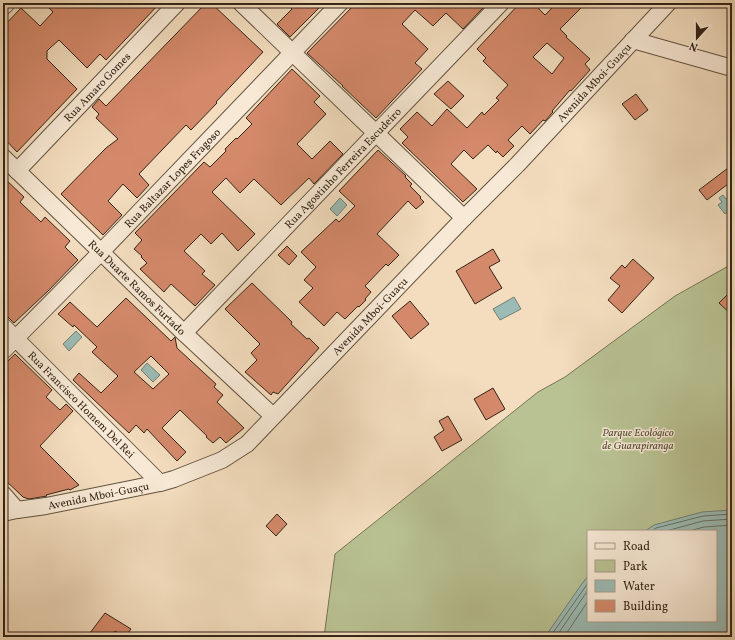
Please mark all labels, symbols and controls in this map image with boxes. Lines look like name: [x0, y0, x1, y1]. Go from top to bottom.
north arrow: [677, 18, 717, 58]
text: N: [688, 38, 700, 54]
street label: Avenida Mboi-Guaçu: [555, 41, 636, 126]
street label: Rua Amaro Gomes: [61, 50, 135, 126]
street label: Rua Agostinho Ferreira Escudeiro: [282, 105, 405, 233]
street label: Rua Baltazar Lopes Fragoso: [122, 126, 225, 232]
street label: Rua Duarte Ramos Furtado: [84, 237, 188, 339]
street label: Avenida Mboi-Guaçu: [330, 275, 412, 360]
street label: Rua Francisco Homem Del Rei: [24, 349, 137, 462]
park label: Parque Ecológico de Guarapiranga: [602, 426, 674, 454]
street label: Avenida Mboi-Guaçu: [47, 479, 151, 514]
legend: [587, 530, 717, 622]
text: Road: [623, 539, 650, 555]
text: Park: [623, 559, 648, 575]
text: Water: [623, 579, 655, 595]
text: Building: [623, 599, 668, 615]

